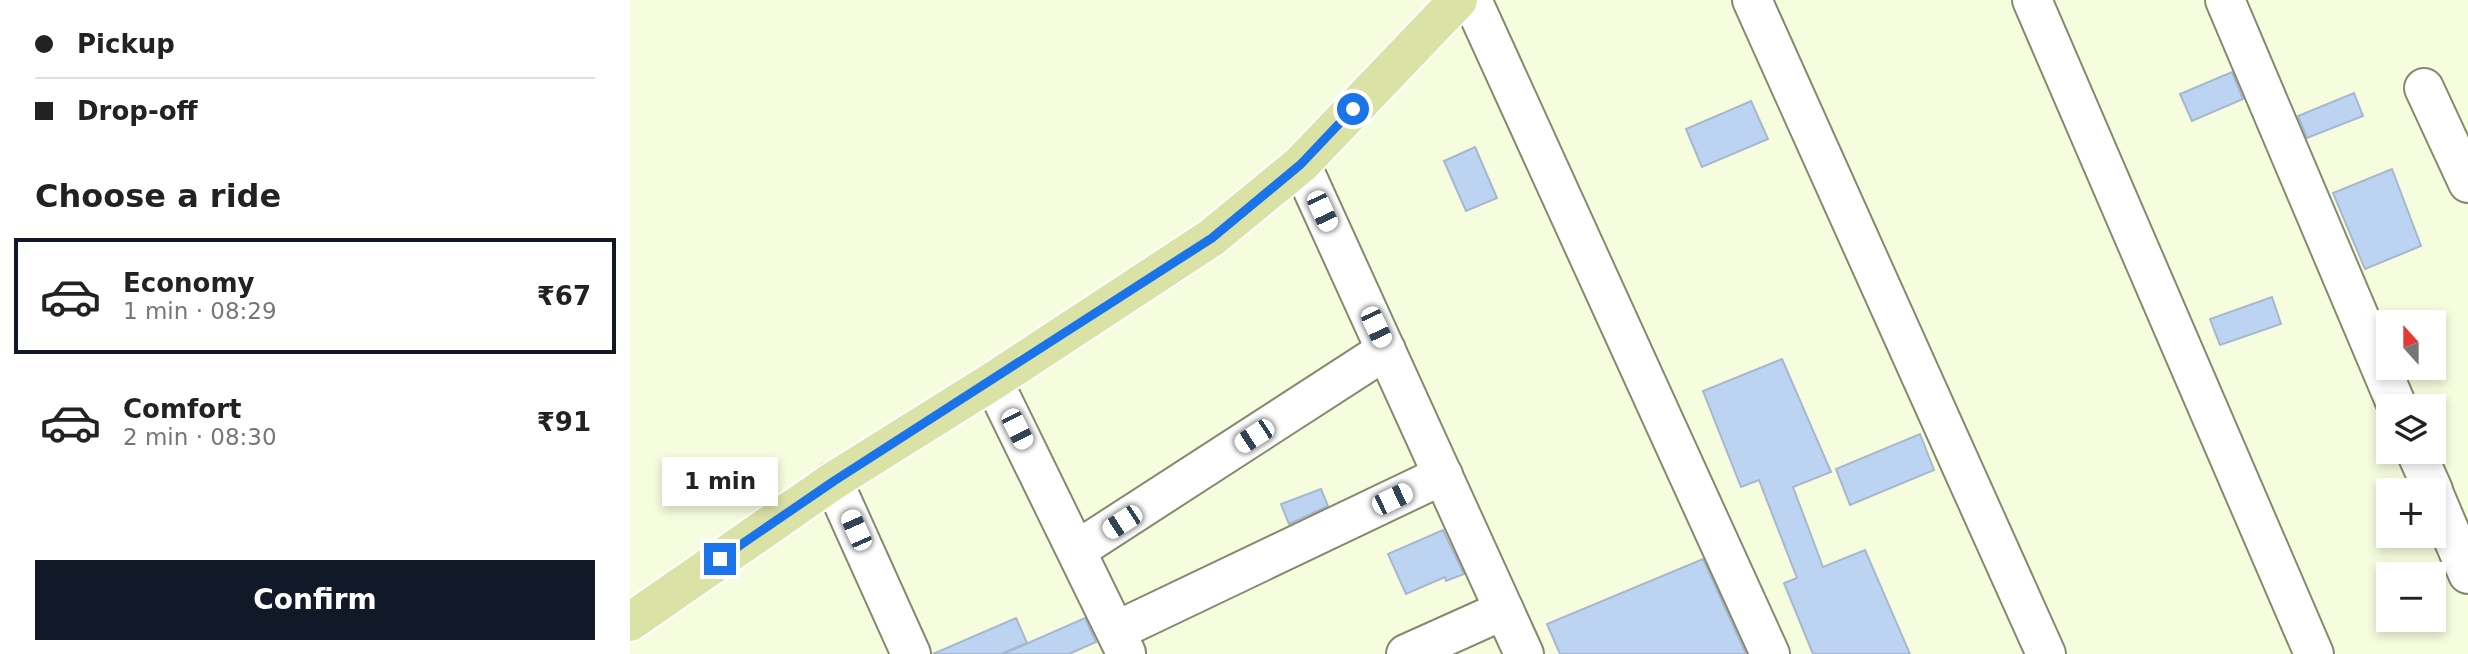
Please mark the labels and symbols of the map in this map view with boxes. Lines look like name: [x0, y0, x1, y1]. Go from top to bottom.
route start: [1337, 93, 1369, 125]
car: [1304, 188, 1341, 234]
car: [1358, 304, 1395, 350]
north arrow: [2376, 310, 2446, 380]
car: [999, 406, 1036, 452]
car: [1231, 416, 1278, 456]
callout: 1 min: [662, 458, 778, 506]
car: [1369, 480, 1416, 518]
car: [1099, 502, 1146, 542]
car: [838, 507, 875, 553]
route end: [704, 543, 736, 575]

